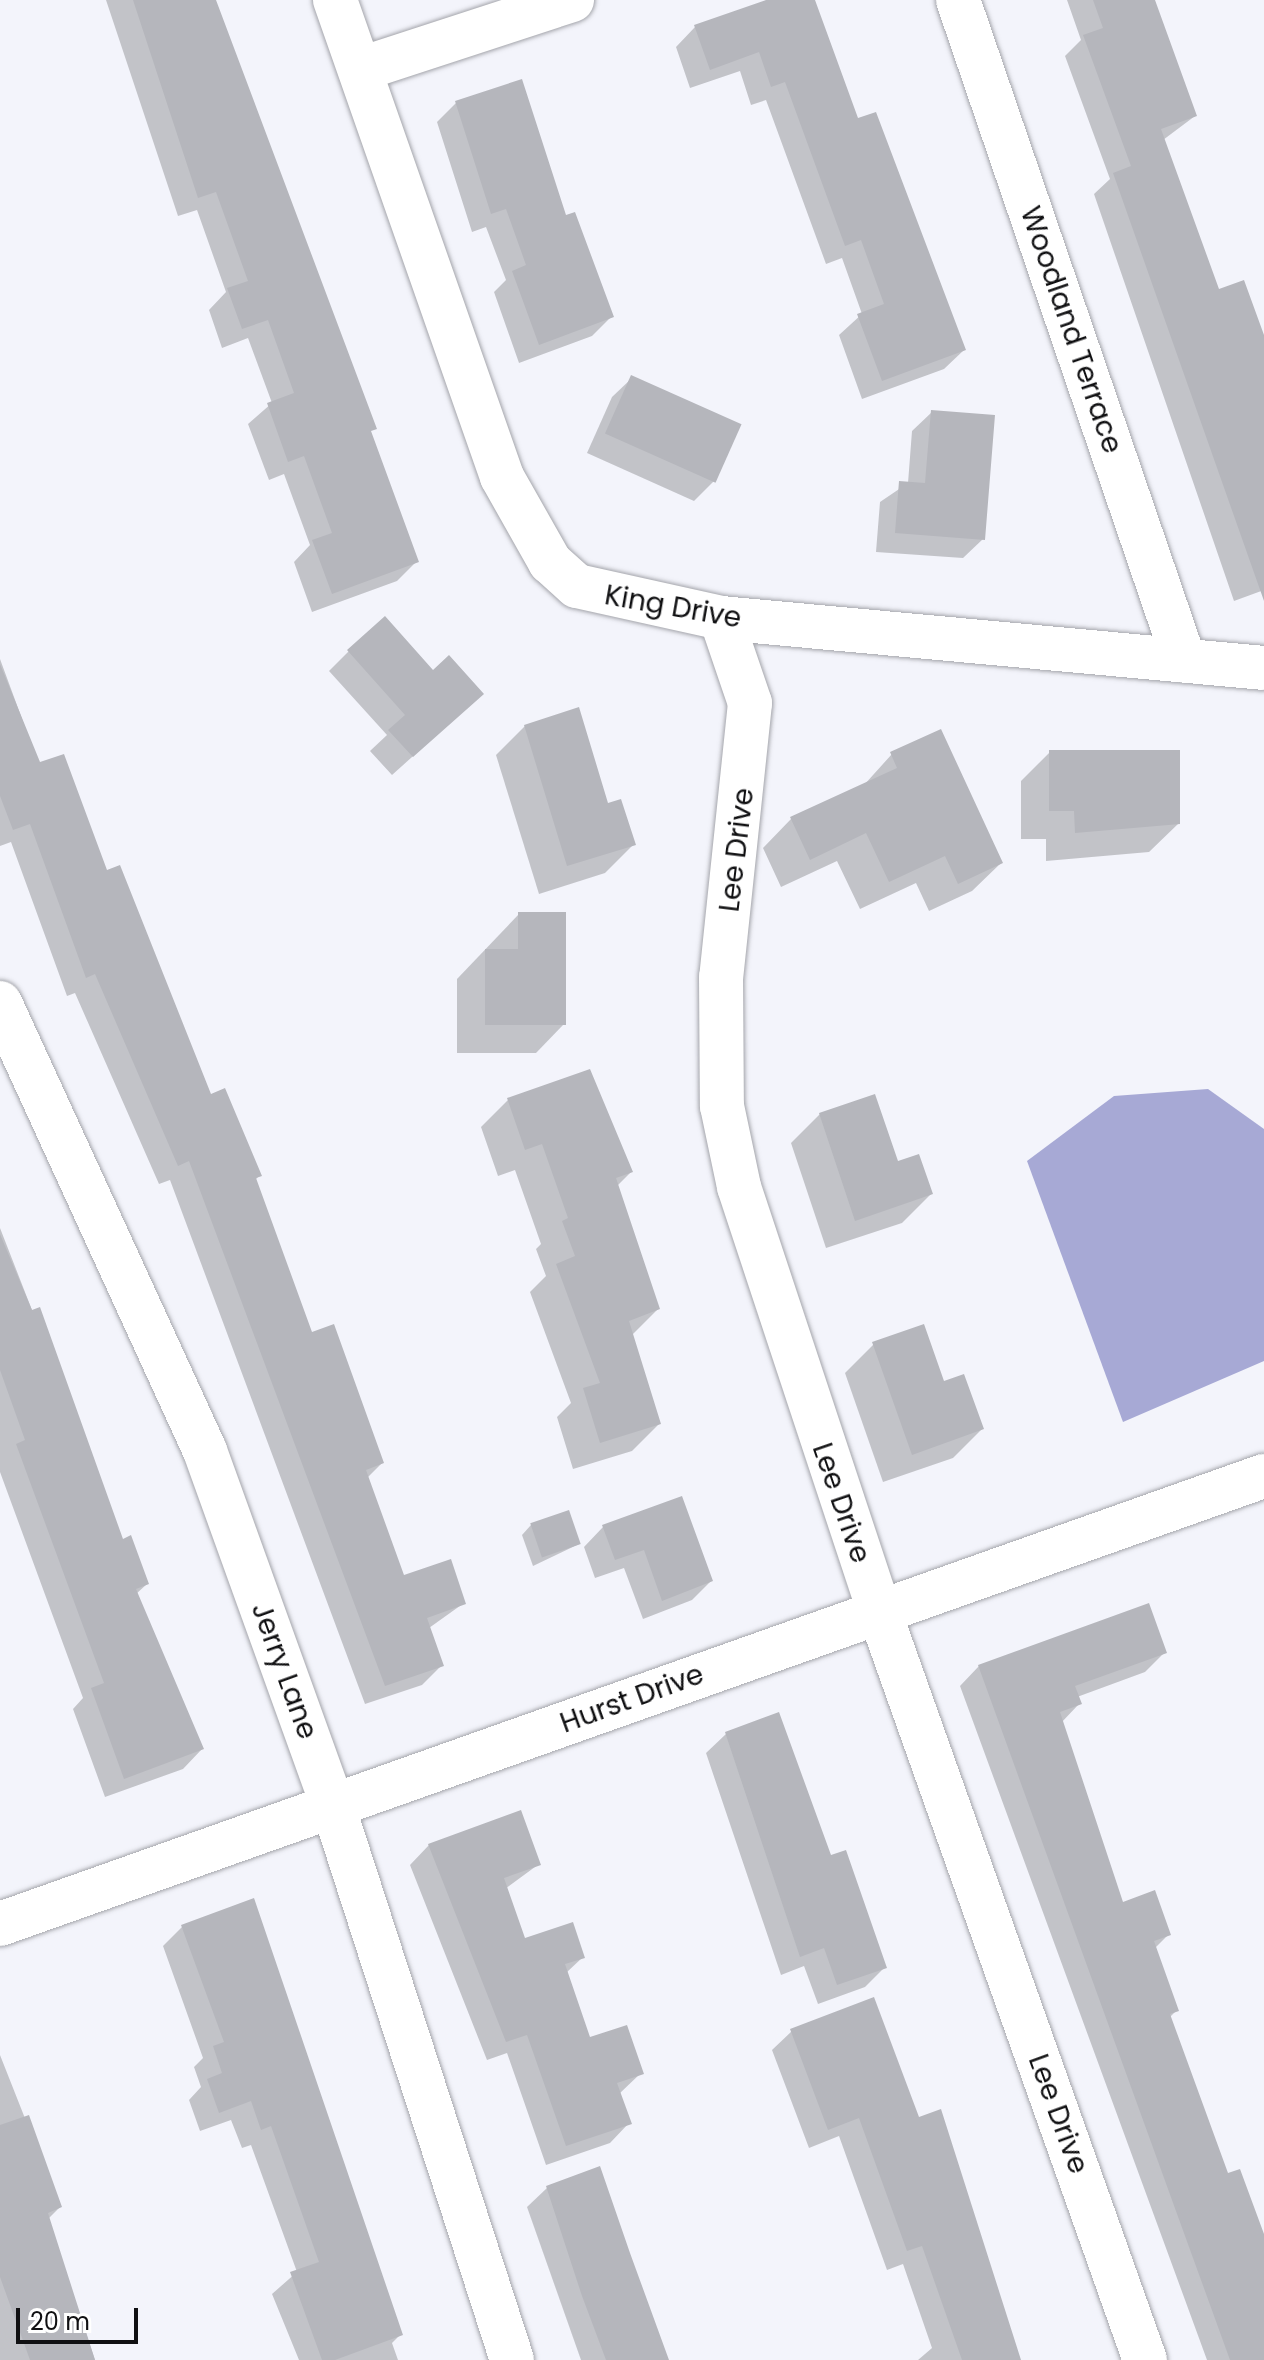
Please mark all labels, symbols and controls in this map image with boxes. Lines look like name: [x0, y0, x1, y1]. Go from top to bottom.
street label: Woodland Terrace: [1013, 202, 1129, 458]
street label: King Drive: [602, 578, 744, 636]
street label: Lee Drive: [713, 786, 761, 914]
street label: Lee Drive: [805, 1439, 877, 1567]
street label: Jerry Lane: [244, 1598, 324, 1744]
street label: Hurst Drive: [556, 1658, 708, 1740]
street label: Lee Drive: [1021, 2050, 1095, 2178]
scale bar: [20, 2292, 142, 2342]
text: 20 m: [30, 2305, 90, 2338]

